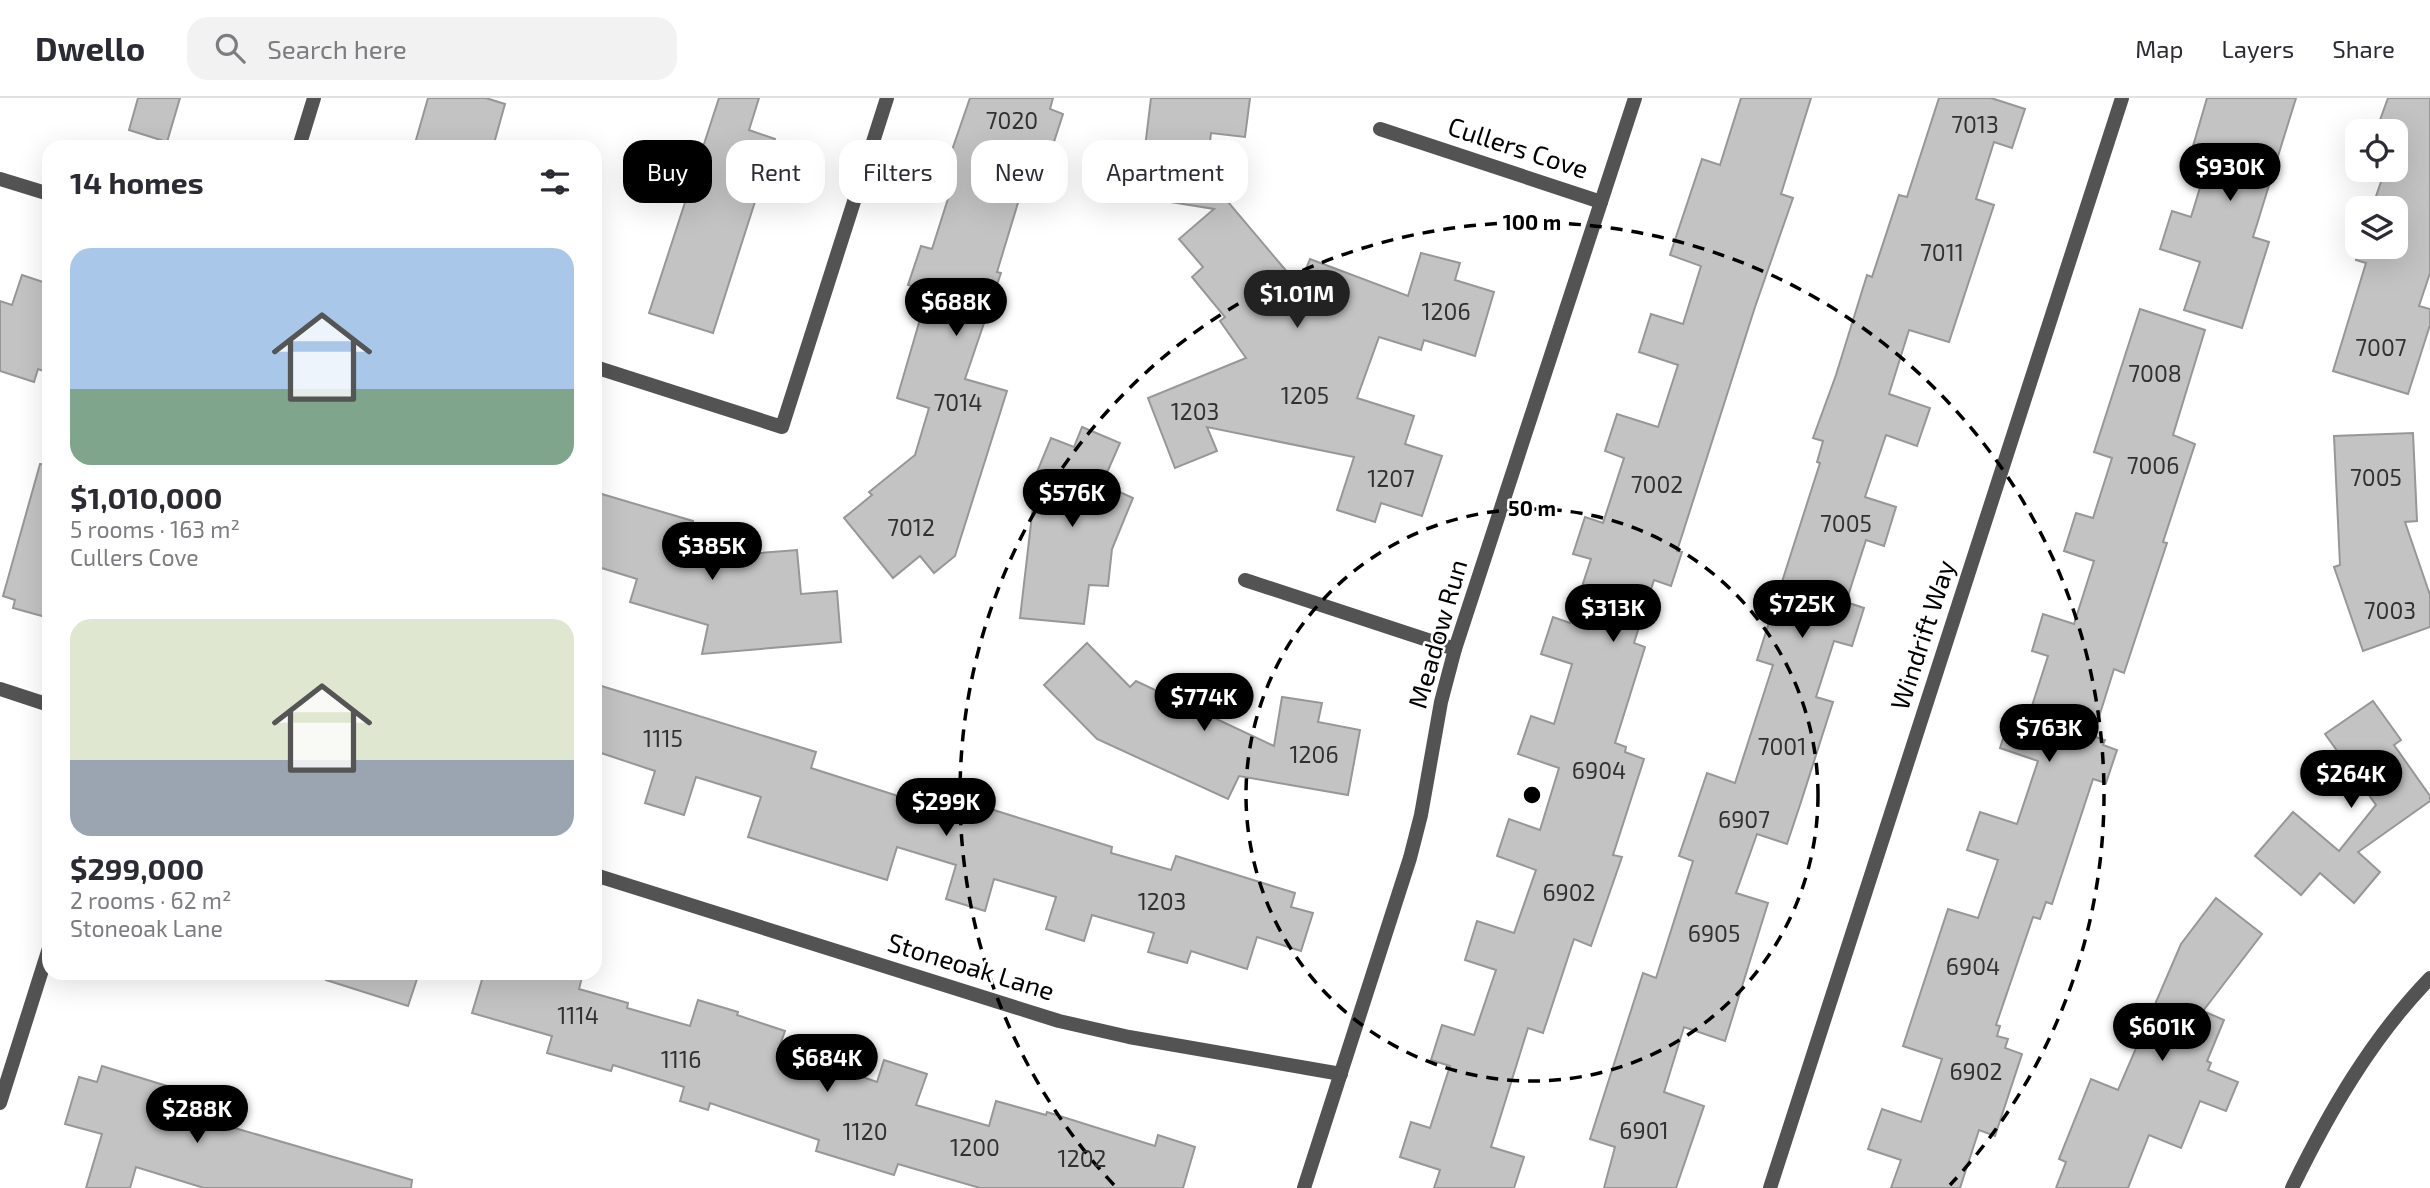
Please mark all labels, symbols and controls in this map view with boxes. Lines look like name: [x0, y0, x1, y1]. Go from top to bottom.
search box: [187, 17, 677, 80]
text: Dwello: [35, 28, 145, 68]
icon: search: [211, 29, 249, 67]
text: Search here: [267, 33, 407, 64]
text: Map: [2135, 34, 2183, 63]
text: Layers: [2221, 34, 2294, 63]
text: Share: [2332, 34, 2395, 63]
house number: 7020: [986, 106, 1038, 134]
street label: Cullers Cove: [1444, 109, 1592, 184]
house number: 7013: [1951, 110, 1999, 138]
map controls: [2345, 119, 2408, 259]
button: locate: [2345, 119, 2408, 182]
chip: Buy: [623, 140, 712, 203]
chip: Rent: [726, 140, 825, 203]
chip: Filters: [839, 140, 957, 203]
chip: New: [971, 140, 1068, 203]
chip: Apartment: [1082, 140, 1248, 203]
pin: $930K: [2181, 144, 2279, 203]
text: $930K: [2195, 152, 2265, 180]
icon: filters: [536, 163, 574, 201]
text: 14 homes: [70, 164, 204, 200]
button: layers: [2345, 196, 2408, 259]
text: 100 m: [1503, 209, 1561, 234]
house number: 7011: [1920, 238, 1964, 266]
pin: $1.01M: [1240, 271, 1354, 330]
pin: $688K: [907, 278, 1005, 338]
text: $1.01M: [1260, 279, 1334, 307]
text: $688K: [921, 287, 991, 315]
icon: home: [259, 294, 385, 420]
house number: 1206: [1421, 297, 1471, 325]
house number: 7007: [2355, 333, 2407, 361]
house number: 7008: [2128, 359, 2182, 387]
house number: 1205: [1281, 381, 1329, 409]
house number: 7014: [934, 388, 982, 416]
house number: 1203: [1171, 397, 1219, 425]
house number: 7006: [2127, 451, 2179, 479]
house number: 7005: [2350, 463, 2402, 491]
house number: 1207: [1367, 464, 1415, 492]
pin: $576K: [1023, 470, 1121, 529]
house number: 7002: [1631, 470, 1683, 498]
text: $576K: [1039, 478, 1105, 506]
text: $1,010,000: [70, 479, 223, 515]
text: 50 m: [1508, 495, 1556, 520]
house number: 7005: [1820, 509, 1872, 537]
house number: 7012: [887, 513, 935, 541]
text: 5 rooms · 163 m²: [70, 515, 240, 543]
pin: $385K: [663, 522, 761, 582]
text: $385K: [678, 531, 746, 559]
text: Cullers Cove: [70, 543, 199, 571]
street label: Meadow Run: [1401, 556, 1473, 712]
street label: Windrift Way: [1883, 556, 1960, 713]
pin: $725K: [1753, 580, 1851, 640]
pin: $313K: [1564, 584, 1662, 644]
text: $725K: [1769, 589, 1835, 617]
text: $313K: [1581, 593, 1645, 621]
house number: 7003: [2364, 596, 2416, 624]
icon: home: [259, 665, 385, 791]
pin: $774K: [1155, 674, 1253, 733]
text: $774K: [1171, 682, 1237, 710]
pin: $763K: [2000, 704, 2098, 764]
text: $763K: [2016, 713, 2082, 741]
house number: 1115: [643, 724, 683, 752]
house number: 7001: [1758, 732, 1806, 760]
house number: 1206: [1289, 740, 1339, 768]
pin: $264K: [2302, 750, 2400, 810]
house number: 6904: [1572, 756, 1626, 784]
text: $264K: [2316, 759, 2386, 787]
pin: $299K: [897, 778, 995, 838]
centre of rings: [1520, 783, 1544, 807]
text: $299K: [912, 787, 980, 815]
house number: 6907: [1718, 805, 1770, 833]
text: $299,000: [70, 850, 204, 886]
house number: 6902: [1542, 878, 1596, 906]
text: 2 rooms · 62 m²: [70, 886, 232, 914]
house number: 1203: [1138, 887, 1186, 915]
text: Stoneoak Lane: [70, 914, 223, 942]
house number: 6905: [1688, 919, 1740, 947]
street label: Stoneoak Lane: [884, 925, 1059, 1006]
house number: 6904: [1946, 952, 2000, 980]
house number: 1114: [557, 1001, 599, 1029]
pin: $601K: [2113, 1004, 2211, 1063]
text: $601K: [2129, 1012, 2195, 1040]
pin: $684K: [778, 1034, 876, 1094]
text: $684K: [792, 1043, 862, 1071]
house number: 1116: [661, 1045, 701, 1073]
house number: 6902: [1949, 1057, 2003, 1085]
pin: $288K: [148, 1086, 246, 1145]
text: $288K: [162, 1094, 232, 1122]
house number: 6901: [1619, 1116, 1669, 1144]
house number: 1120: [842, 1117, 888, 1145]
house number: 1200: [950, 1133, 1000, 1161]
house number: 1202: [1058, 1144, 1106, 1172]

